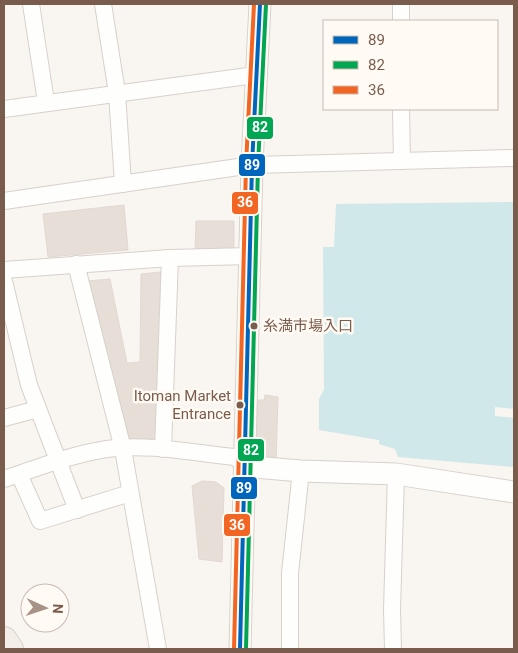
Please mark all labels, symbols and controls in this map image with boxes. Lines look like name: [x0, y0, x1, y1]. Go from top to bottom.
legend: [323, 20, 498, 110]
text: 89: [368, 31, 385, 49]
text: 82: [368, 56, 385, 74]
text: 36: [368, 81, 385, 99]
line badge: 82: [246, 116, 274, 140]
text: 82: [252, 119, 268, 135]
line badge: 89: [238, 153, 266, 177]
text: 89: [244, 157, 260, 173]
line badge: 36: [231, 191, 259, 215]
text: 36: [237, 194, 253, 210]
place label: 糸満市場入口: [263, 317, 353, 335]
marker: 糸満市場入口: [249, 321, 259, 331]
place label: Itoman Market Entrance: [134, 387, 231, 423]
marker: Itoman Market Entrance: [235, 400, 245, 410]
line badge: 82: [237, 438, 265, 462]
text: 82: [243, 442, 259, 458]
line badge: 89: [230, 476, 258, 500]
text: 89: [236, 480, 252, 496]
line badge: 36: [223, 513, 251, 537]
text: 36: [229, 517, 245, 533]
north arrow: [20, 583, 70, 633]
text: N: [50, 603, 66, 614]

